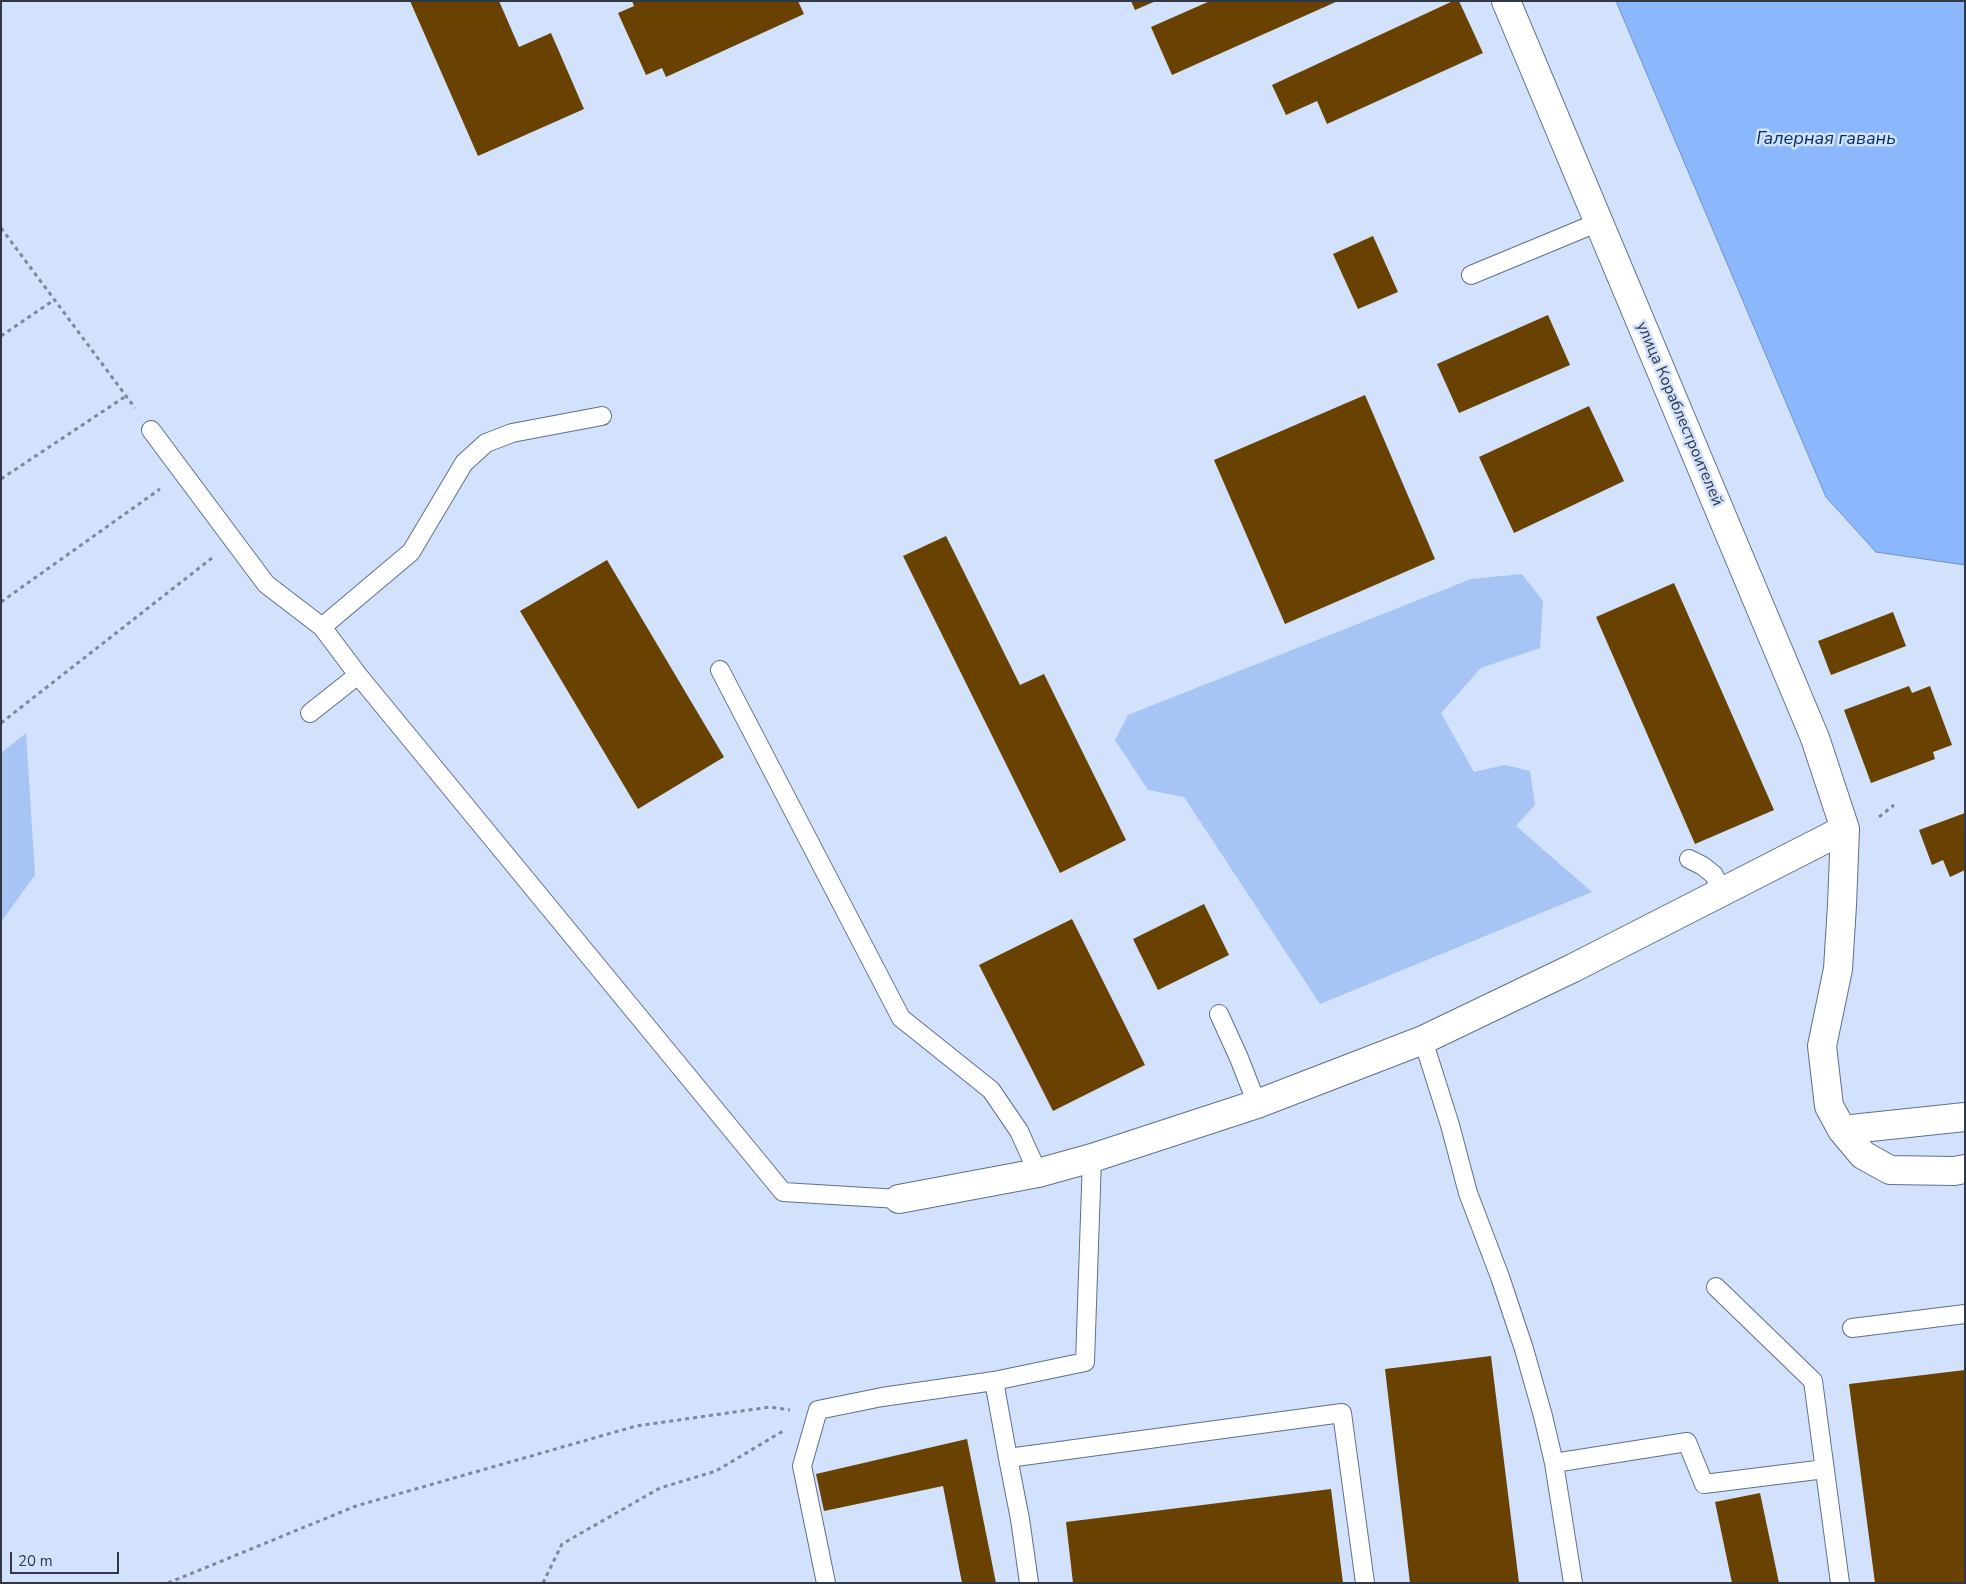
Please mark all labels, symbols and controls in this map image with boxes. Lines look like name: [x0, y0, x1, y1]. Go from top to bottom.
water label: Галерная гавань: [1756, 129, 1896, 151]
street label: улица Кораблестроителей: [1631, 319, 1727, 509]
scale bar: [12, 1542, 121, 1574]
text: 20 m: [18, 1551, 53, 1571]

